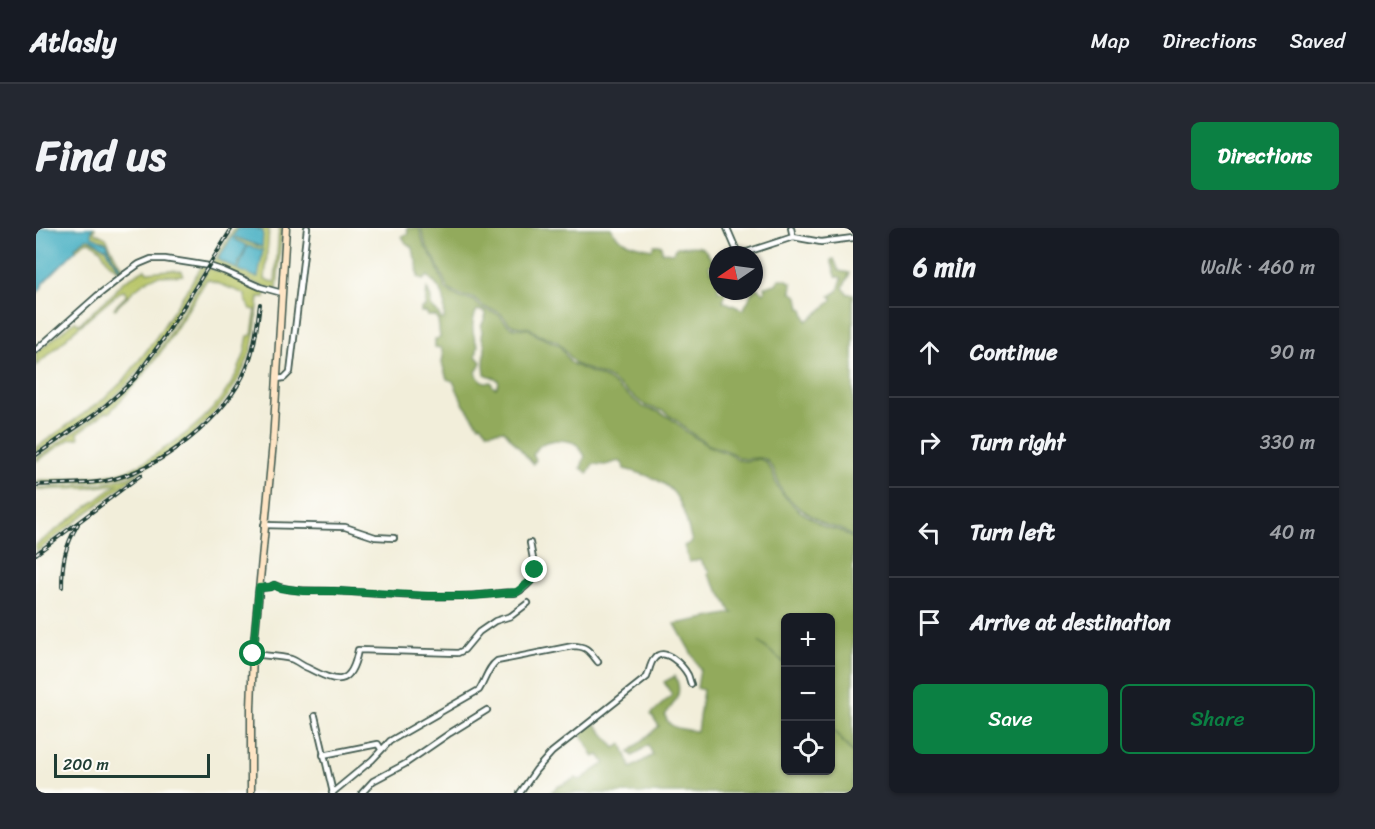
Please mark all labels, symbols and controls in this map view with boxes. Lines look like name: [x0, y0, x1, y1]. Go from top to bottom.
text: Atlasly: [30, 17, 117, 66]
text: Map: [1091, 22, 1129, 60]
text: Directions: [1162, 22, 1257, 60]
text: Saved: [1290, 22, 1345, 60]
text: Find us: [36, 119, 166, 193]
button: Directions: [1191, 122, 1339, 190]
text: 6 min: [913, 244, 976, 290]
north arrow: [709, 246, 763, 300]
text: Walk · 460 m: [1200, 250, 1315, 285]
text: Continue: [970, 333, 1058, 372]
text: 90 m: [1270, 335, 1315, 370]
icon: ahead: [913, 336, 946, 369]
text: Turn right: [970, 423, 1065, 462]
text: 330 m: [1260, 425, 1315, 460]
icon: right: [913, 426, 946, 459]
text: Turn left: [970, 513, 1055, 552]
text: 40 m: [1269, 515, 1315, 550]
icon: left: [913, 516, 946, 549]
route end: [521, 556, 547, 582]
text: Arrive at destination: [970, 603, 1171, 642]
icon: arrive: [913, 606, 946, 639]
map controls: [781, 613, 835, 775]
button: +: [781, 613, 835, 667]
route start: [239, 640, 265, 666]
button: −: [781, 667, 835, 721]
button: Save: [913, 684, 1108, 754]
button: Share: [1120, 684, 1315, 754]
button: locate: [781, 721, 835, 775]
text: 200 m: [63, 750, 109, 779]
scale bar: [54, 751, 210, 778]

